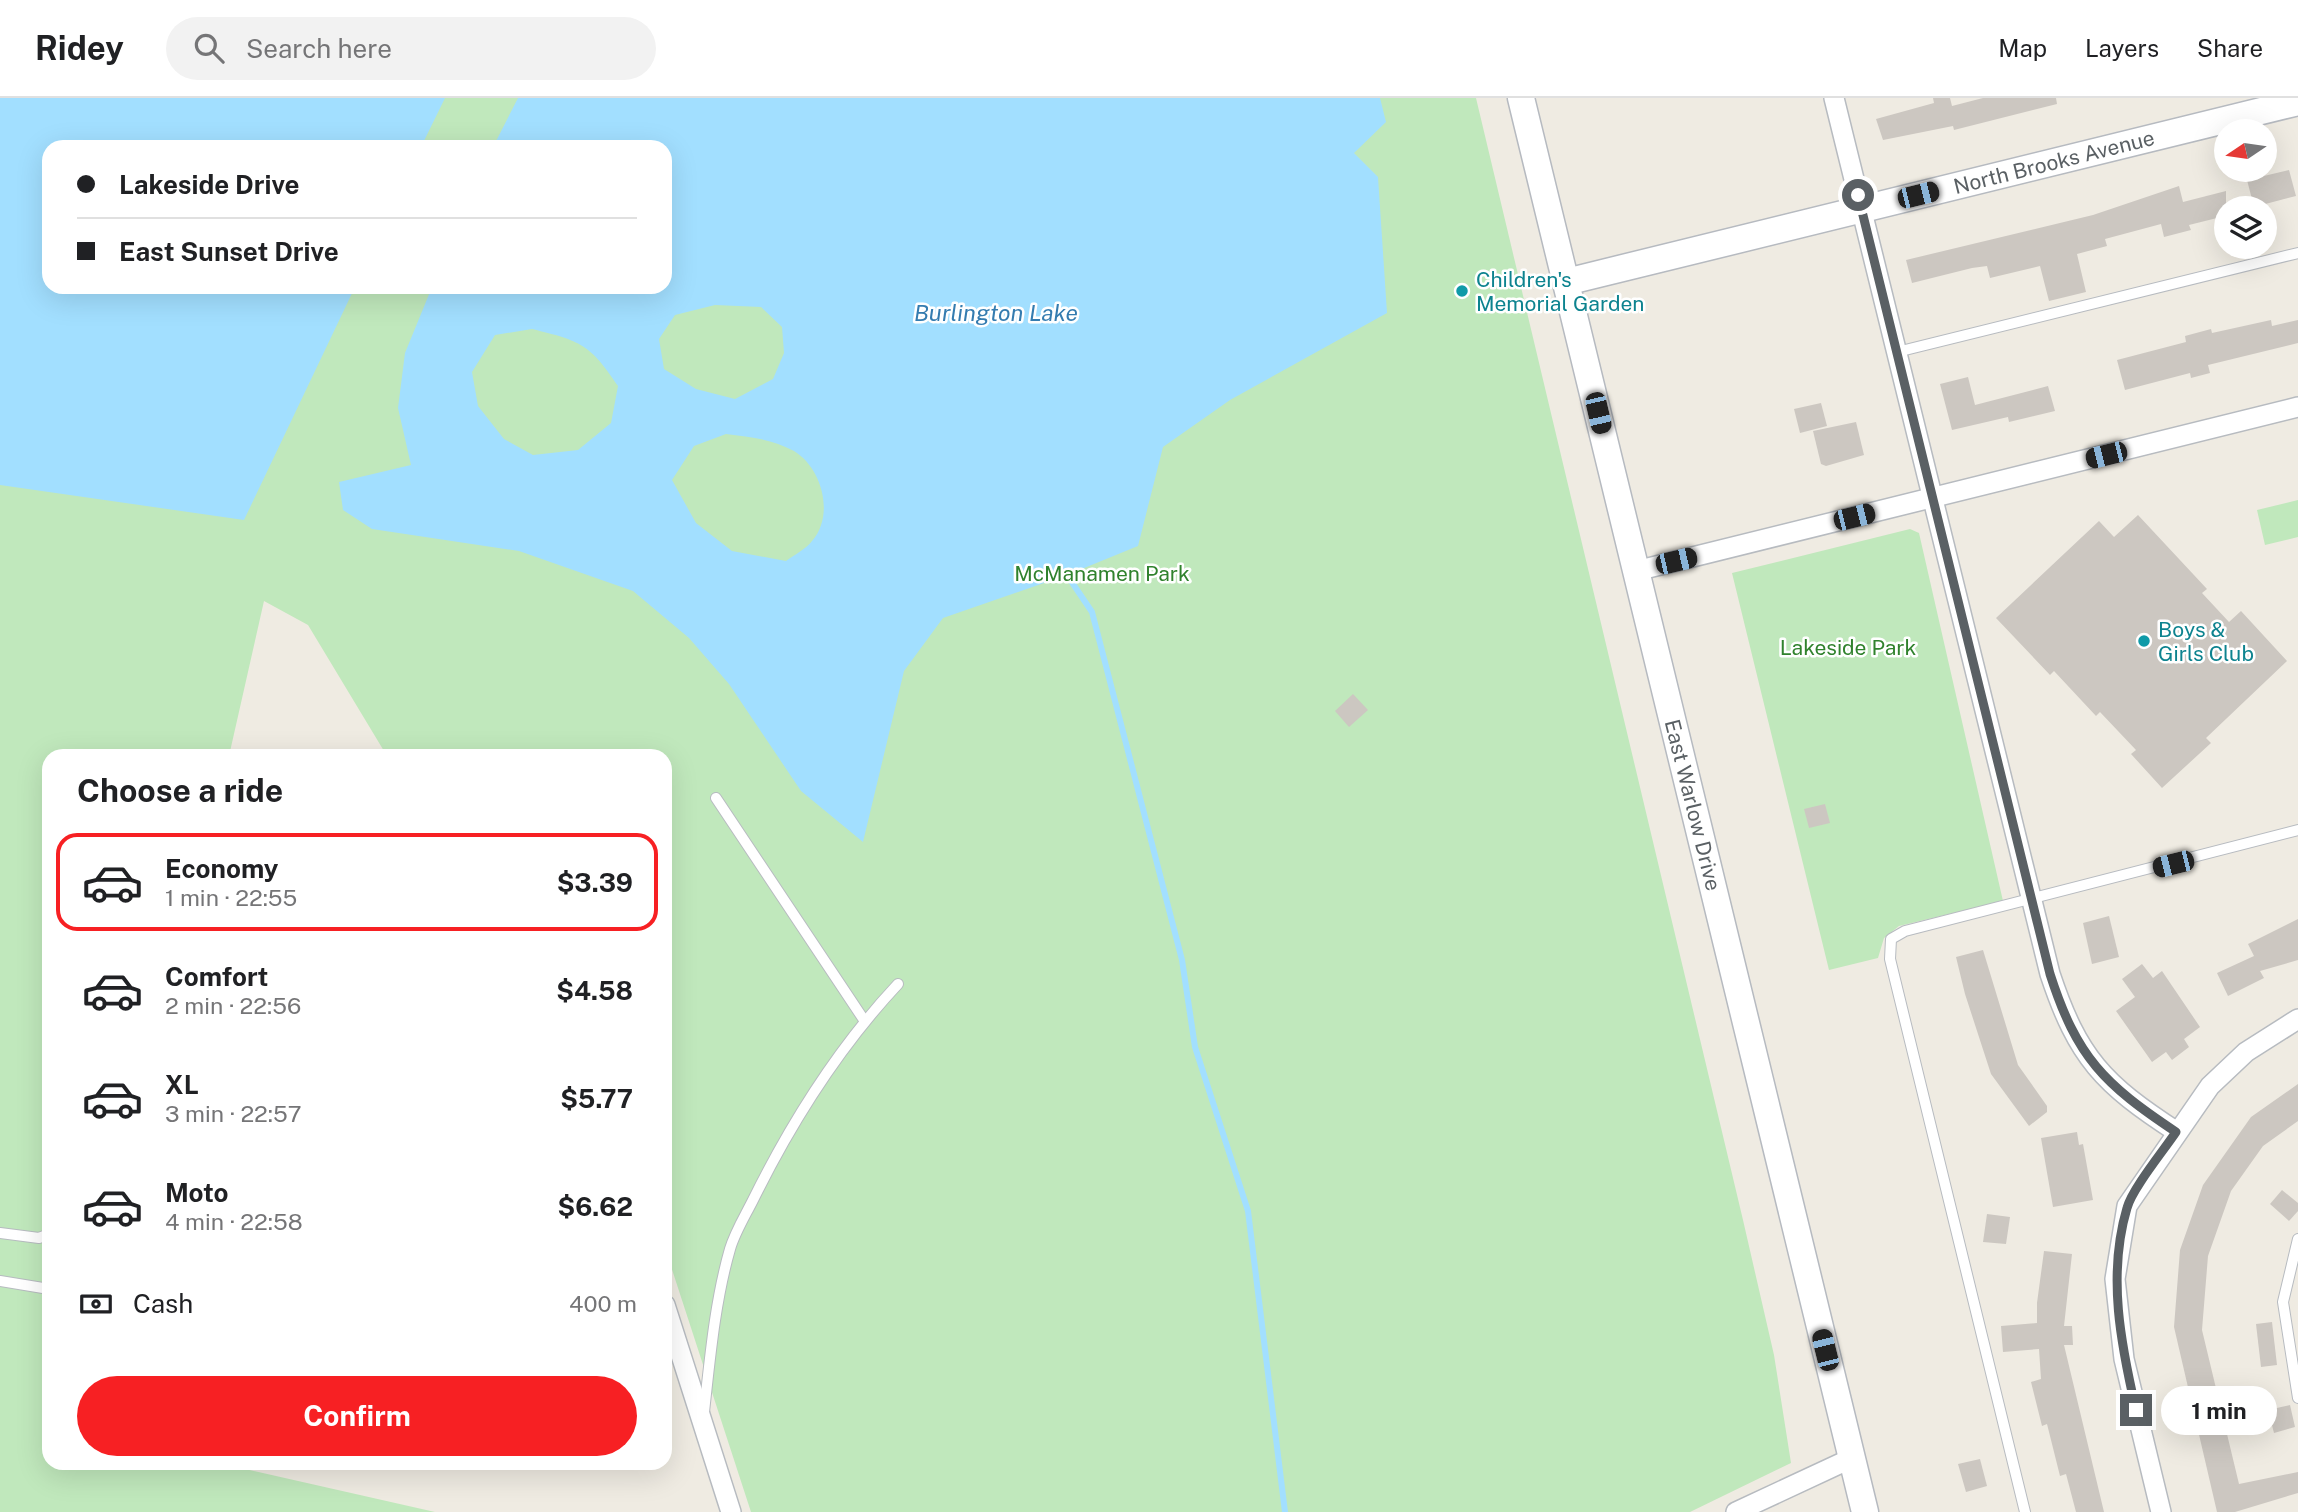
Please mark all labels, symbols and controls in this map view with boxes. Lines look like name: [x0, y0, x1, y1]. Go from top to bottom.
search box: [166, 17, 656, 80]
text: Ridey: [35, 29, 124, 67]
icon: search: [190, 29, 228, 67]
text: Search here: [246, 33, 392, 64]
text: Map: [1998, 34, 2047, 62]
text: Layers: [2085, 34, 2159, 62]
text: Share: [2197, 34, 2263, 62]
north arrow: [2214, 119, 2277, 182]
map controls: [2214, 119, 2277, 259]
street label: North Brooks Avenue: [1951, 125, 2157, 199]
text: Lakeside Drive: [119, 169, 300, 200]
route start: [1842, 179, 1874, 211]
car: [1896, 180, 1941, 210]
button: layers: [2214, 196, 2277, 259]
text: East Sunset Drive: [119, 236, 339, 267]
place label: Children's Memorial Garden: [1476, 267, 1644, 316]
marker: Children's Memorial Garden: [1454, 283, 1470, 299]
water label: Burlington Lake: [914, 299, 1078, 326]
car: [1584, 390, 1613, 436]
car: [2084, 440, 2129, 470]
car: [1832, 502, 1877, 532]
car: [1654, 546, 1699, 576]
park label: McManamen Park: [1014, 561, 1190, 586]
place label: Boys & Girls Club: [2158, 617, 2254, 666]
marker: Boys & Girls Club: [2136, 633, 2152, 649]
park label: Lakeside Park: [1780, 635, 1916, 660]
street label: East Warlow Drive: [1660, 717, 1726, 893]
text: Choose a ride: [77, 772, 283, 809]
car: [2151, 849, 2196, 879]
icon: car: [81, 851, 144, 914]
text: Economy: [165, 853, 278, 884]
text: $3.39: [557, 867, 633, 898]
text: 1 min · 22:55: [165, 884, 297, 911]
icon: car: [81, 959, 144, 1022]
text: Comfort: [165, 961, 268, 992]
text: $4.58: [556, 975, 633, 1006]
text: 2 min · 22:56: [165, 992, 301, 1019]
icon: car: [81, 1067, 144, 1130]
text: XL: [165, 1069, 199, 1100]
text: $5.77: [560, 1083, 633, 1114]
text: 3 min · 22:57: [165, 1100, 302, 1127]
icon: car: [81, 1175, 144, 1238]
text: Moto: [165, 1177, 228, 1208]
text: $6.62: [557, 1191, 633, 1222]
text: 4 min · 22:58: [165, 1208, 303, 1235]
icon: cash: [77, 1285, 115, 1323]
text: Cash: [133, 1288, 193, 1319]
text: 400 m: [569, 1290, 637, 1317]
car: [1810, 1327, 1841, 1373]
button: Confirm: [77, 1376, 637, 1456]
callout: 1 min: [2160, 1386, 2276, 1434]
route end: [2120, 1394, 2152, 1426]
text: 1 min: [2191, 1397, 2247, 1424]

